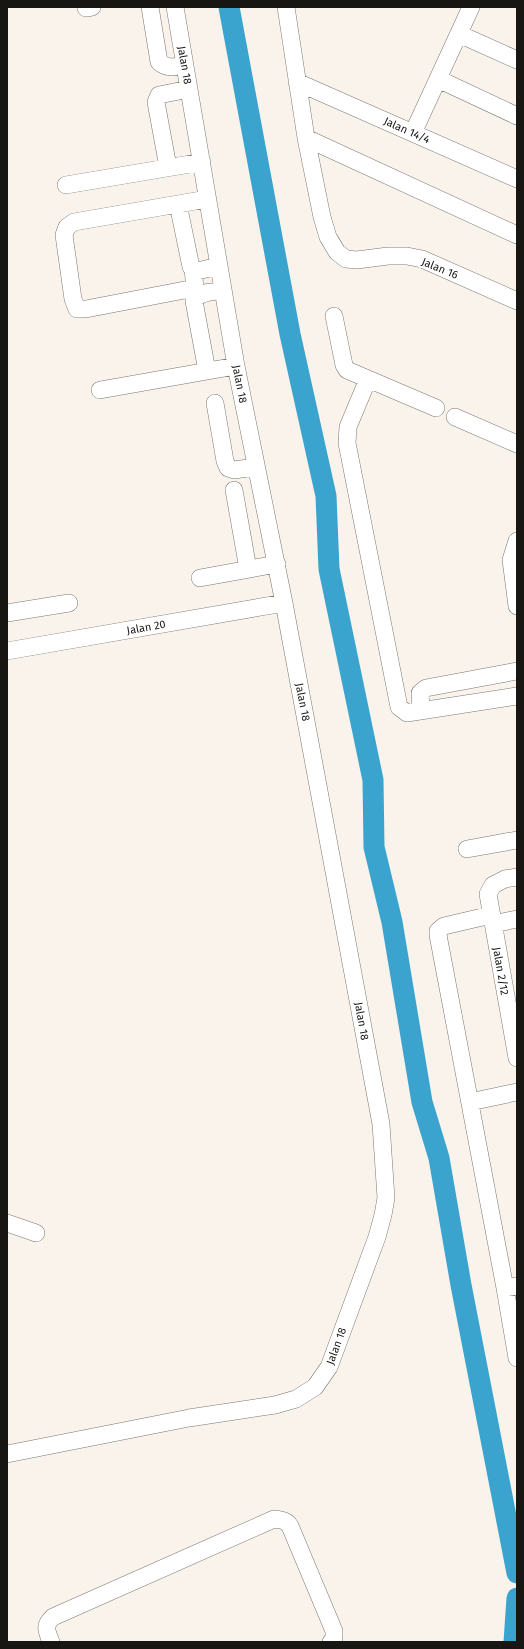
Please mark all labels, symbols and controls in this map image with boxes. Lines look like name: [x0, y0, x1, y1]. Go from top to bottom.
street label: Jalan 18: [175, 45, 194, 85]
street label: Jalan 14/4: [382, 115, 432, 146]
street label: Jalan 16: [420, 255, 460, 282]
street label: Jalan 18: [229, 364, 250, 404]
street label: Jalan 20: [126, 618, 167, 637]
street label: Jalan 18: [292, 682, 313, 722]
street label: Jalan 2/12: [490, 946, 511, 996]
street label: Jalan 18: [352, 1001, 371, 1041]
street label: Jalan 18: [324, 1326, 349, 1367]

